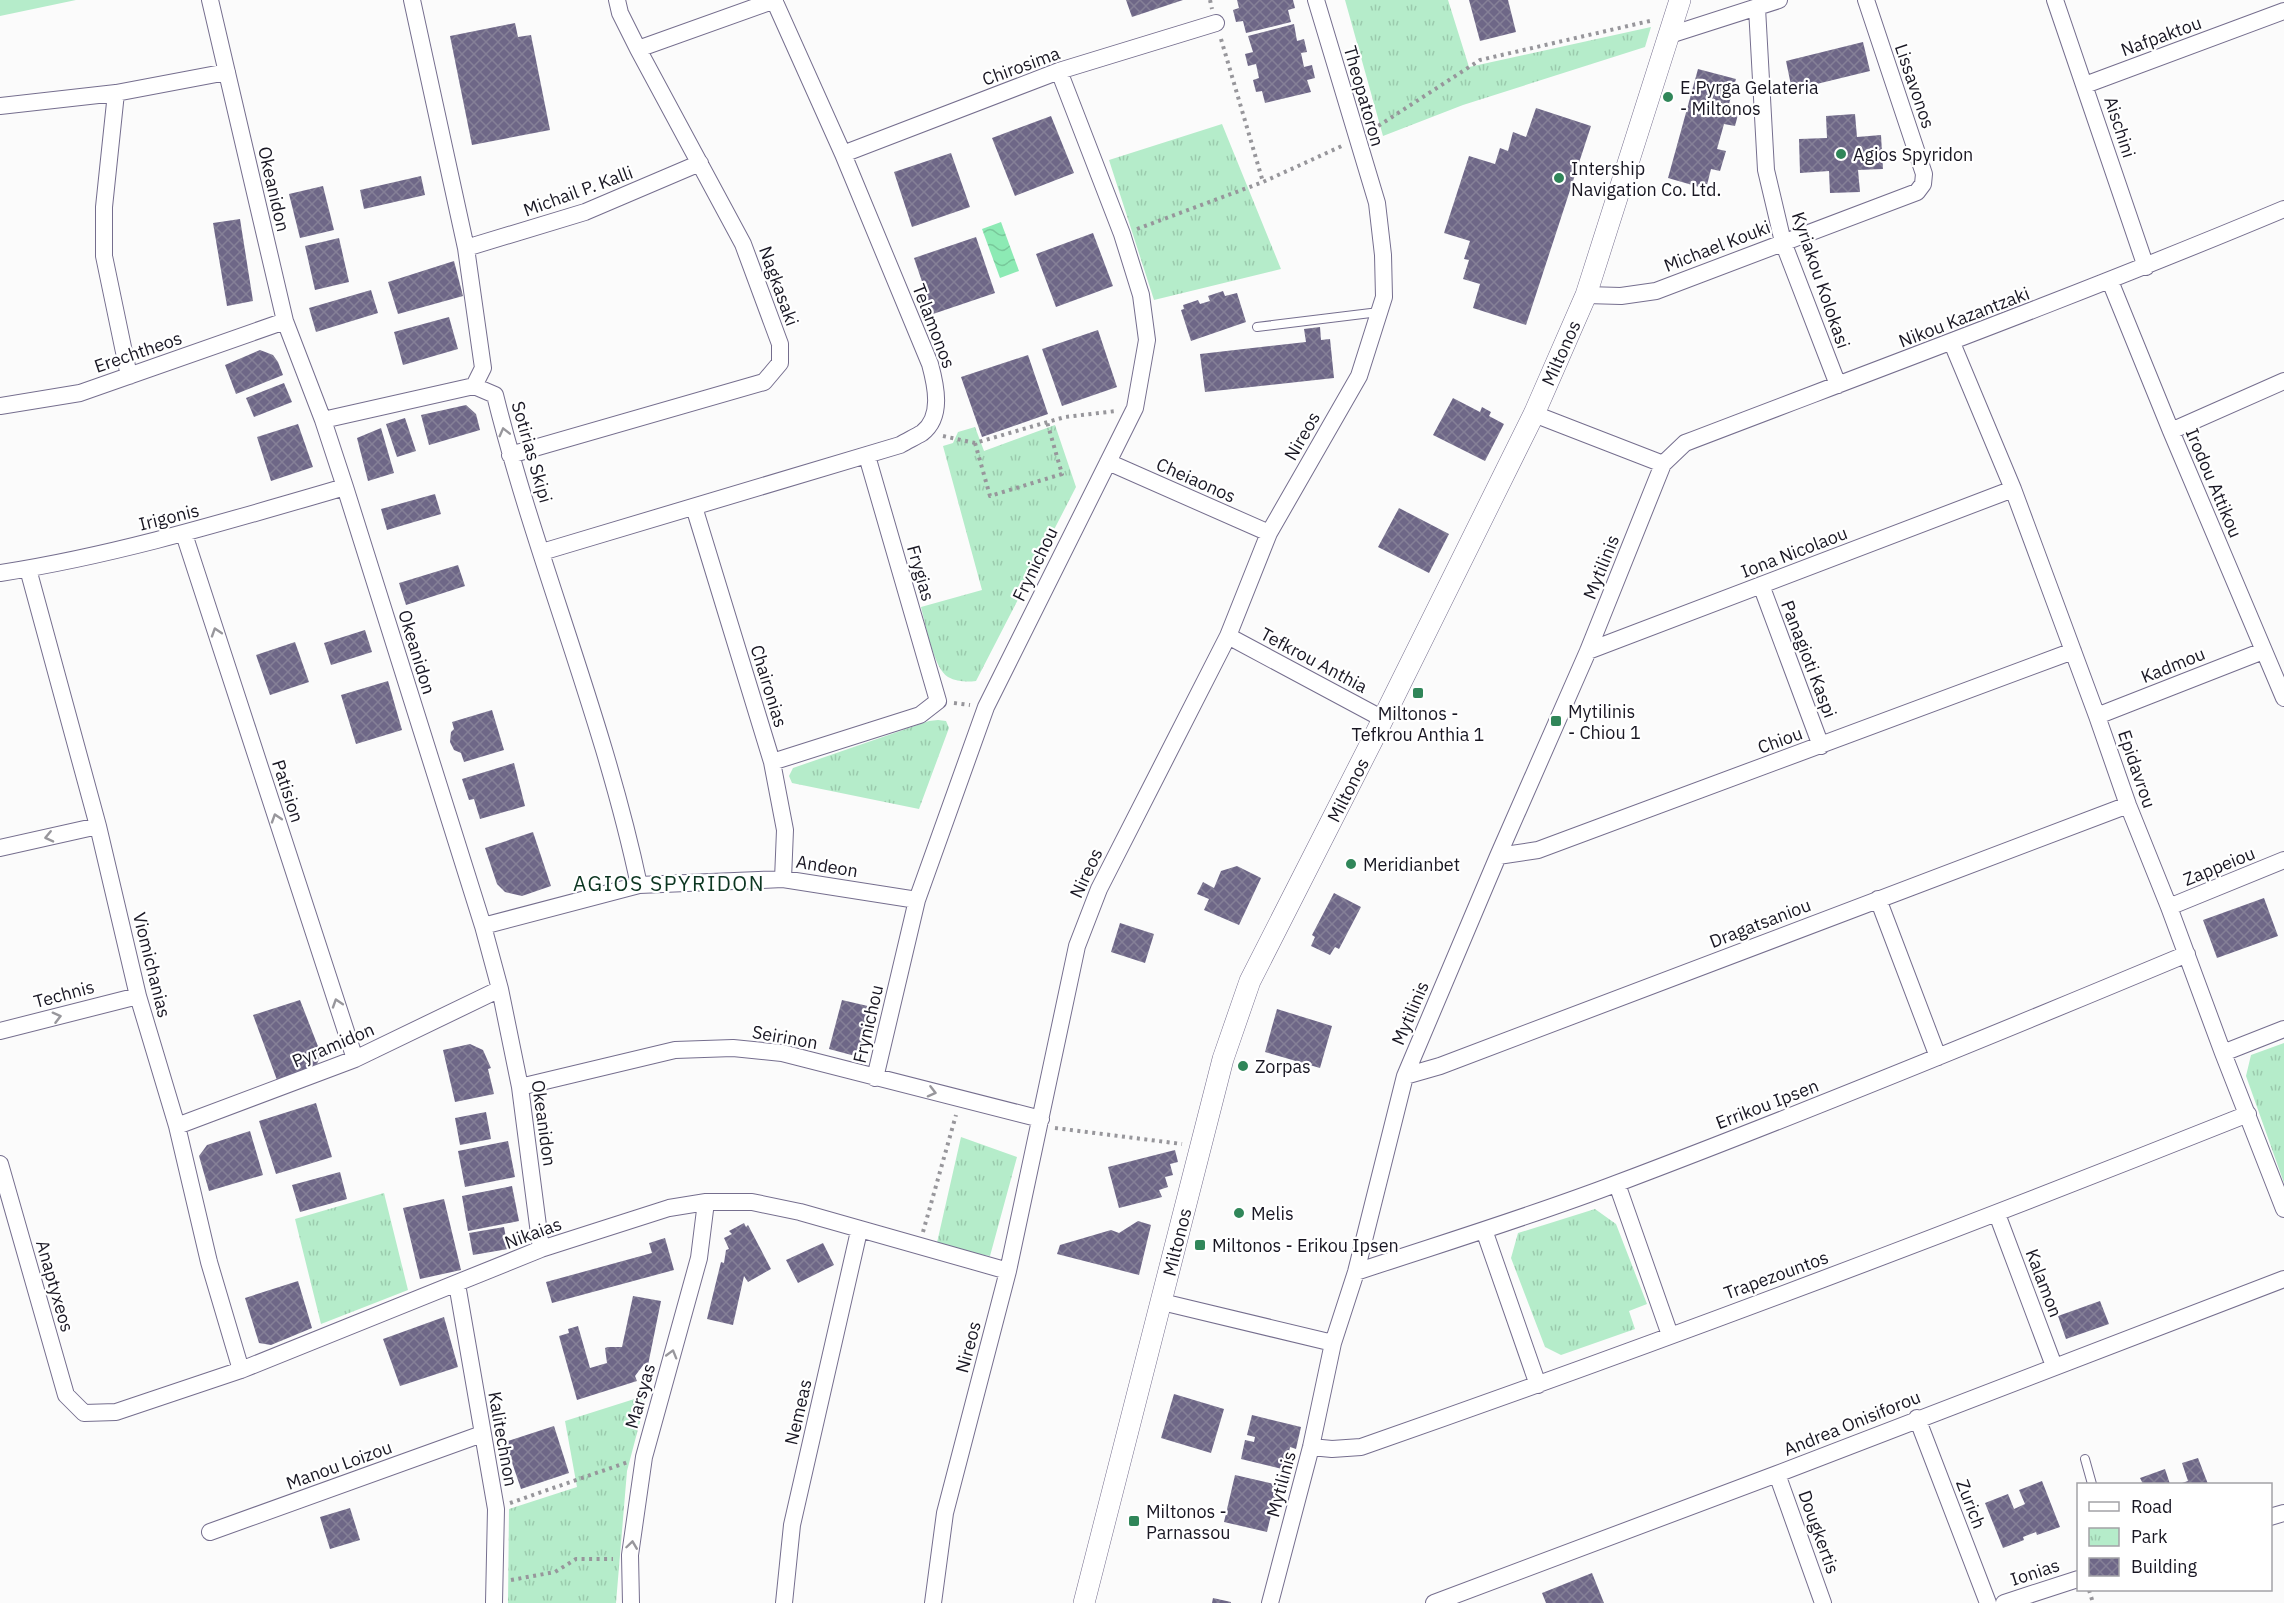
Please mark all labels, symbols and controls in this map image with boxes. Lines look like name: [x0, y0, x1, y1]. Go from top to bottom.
street label: Nafpaktou: [2118, 11, 2204, 61]
street label: Chirosima: [979, 41, 1063, 91]
street label: Lissavonos: [1890, 41, 1940, 131]
street label: Theopatoron: [1339, 43, 1389, 149]
place label: E.Pyrga Gelateria - Miltonos: [1680, 76, 1819, 120]
marker: E.Pyrga Gelateria - Miltonos: [1661, 90, 1675, 104]
street label: Aischini: [2099, 93, 2141, 161]
place label: Agios Spyridon: [1853, 143, 1973, 166]
street label: Okeanidon: [253, 144, 295, 234]
marker: Agios Spyridon: [1834, 147, 1848, 161]
place label: Intership Navigation Co. Ltd.: [1571, 157, 1721, 201]
street label: Michail P. Kalli: [520, 161, 636, 221]
marker: Intership Navigation Co. Ltd.: [1552, 171, 1566, 185]
street label: Kyriakou Kolokasi: [1787, 209, 1855, 351]
street label: Michael Kouki: [1660, 215, 1774, 277]
street label: Nagkasaki: [754, 243, 804, 329]
street label: Telamonos: [907, 281, 961, 371]
street label: Nikou Kazantzaki: [1895, 282, 2033, 352]
street label: Miltonos: [1536, 317, 1586, 389]
street label: Erechtheos: [91, 326, 185, 378]
street label: Sotirias Skipi: [507, 399, 557, 505]
street label: Nireos: [1279, 408, 1325, 464]
street label: Irodou Attikou: [2181, 425, 2247, 541]
one-way arrow: [499, 427, 512, 437]
street label: Cheiaonos: [1153, 452, 1239, 508]
street label: Irigonis: [136, 498, 202, 536]
street label: Iona Nicolaou: [1737, 521, 1851, 583]
street label: Frynichou: [1007, 523, 1063, 605]
street label: Mytilinis: [1578, 531, 1624, 603]
street label: Frygias: [902, 542, 940, 604]
street label: Panagioti Kaspi: [1776, 597, 1842, 721]
street label: Okeanidon: [393, 607, 441, 697]
street label: Tefkrou Anthia: [1257, 622, 1372, 698]
one-way arrow: [211, 627, 223, 638]
street label: Chaironias: [746, 642, 792, 730]
street label: Kadmou: [2138, 642, 2208, 688]
marker: Miltonos - Tefkrou Anthia 1: [1411, 686, 1425, 700]
place label: Mytilinis - Chiou 1: [1568, 700, 1641, 744]
place label: Miltonos - Tefkrou Anthia 1: [1352, 702, 1484, 746]
marker: Mytilinis - Chiou 1: [1549, 714, 1563, 728]
street label: Chiou: [1754, 721, 1806, 759]
street label: Epidavrou: [2113, 727, 2161, 811]
street label: Miltonos: [1322, 754, 1374, 826]
street label: Patision: [267, 757, 309, 825]
one-way arrow: [271, 813, 284, 824]
one-way arrow: [44, 830, 54, 843]
street label: Zappeiou: [2180, 841, 2258, 891]
street label: Nireos: [1064, 844, 1108, 902]
street label: Andeon: [794, 850, 860, 882]
place label: Meridianbet: [1363, 853, 1460, 876]
marker: Meridianbet: [1344, 857, 1358, 871]
district label: AGIOS SPYRIDON: [573, 869, 765, 897]
street label: Dragatsaniou: [1706, 893, 1814, 953]
street label: Viomichanias: [128, 910, 176, 1020]
street label: Technis: [31, 975, 97, 1013]
street label: Mytilinis: [1386, 978, 1434, 1048]
street label: Frynichou: [848, 983, 888, 1065]
one-way arrow: [331, 998, 344, 1009]
one-way arrow: [51, 1011, 61, 1024]
street label: Pyramidon: [288, 1017, 378, 1073]
street label: Seirinon: [750, 1020, 820, 1054]
place label: Zorpas: [1255, 1055, 1311, 1078]
marker: Zorpas: [1236, 1059, 1250, 1073]
street label: Errikou Ipsen: [1712, 1074, 1822, 1134]
street label: Okeanidon: [527, 1078, 561, 1168]
one-way arrow: [927, 1085, 937, 1098]
place label: Melis: [1251, 1202, 1294, 1225]
street label: Miltonos: [1157, 1206, 1197, 1278]
marker: Melis: [1232, 1206, 1246, 1220]
street label: Nikaias: [501, 1212, 565, 1254]
place label: Miltonos - Erikou Ipsen: [1212, 1234, 1399, 1257]
street label: Anaptyxeos: [31, 1237, 79, 1335]
marker: Miltonos - Erikou Ipsen: [1193, 1238, 1207, 1252]
street label: Trapezountos: [1721, 1245, 1831, 1305]
street label: Kalamon: [2020, 1246, 2068, 1320]
street label: Nireos: [950, 1319, 986, 1375]
one-way arrow: [665, 1349, 677, 1360]
street label: Marsyas: [620, 1361, 660, 1431]
street label: Nemeas: [779, 1377, 817, 1447]
street label: Andrea Onisiforou: [1780, 1385, 1924, 1461]
street label: Kalitechnon: [483, 1390, 523, 1488]
street label: Manou Loizou: [283, 1435, 395, 1495]
street label: Mytilinis: [1261, 1449, 1301, 1519]
street label: Zurich: [1951, 1476, 1991, 1532]
legend: [2077, 1483, 2272, 1591]
street label: Dougkertis: [1793, 1487, 1845, 1577]
text: Road: [2131, 1495, 2172, 1518]
place label: Miltonos - Parnassou: [1146, 1500, 1231, 1544]
marker: Miltonos - Parnassou: [1127, 1514, 1141, 1528]
text: Park: [2131, 1525, 2168, 1548]
one-way arrow: [625, 1540, 637, 1549]
street label: Ionias: [2008, 1553, 2062, 1591]
text: Building: [2131, 1555, 2198, 1578]

